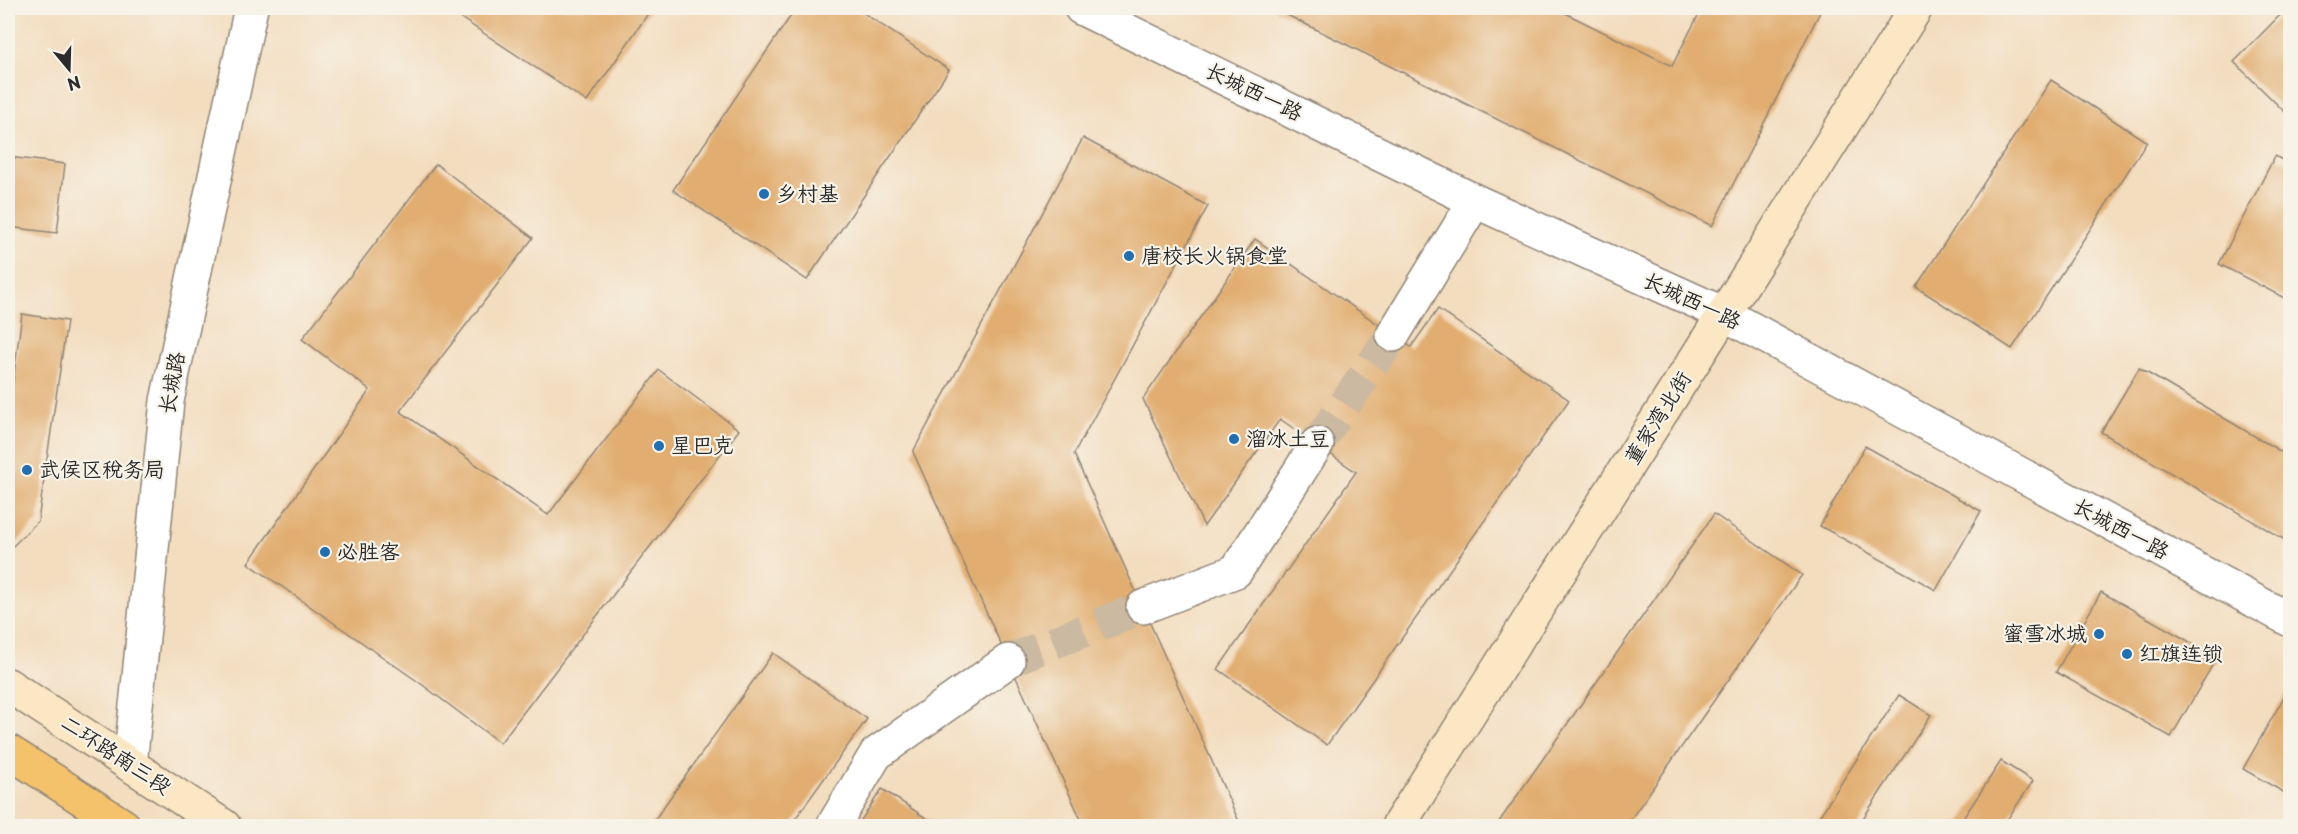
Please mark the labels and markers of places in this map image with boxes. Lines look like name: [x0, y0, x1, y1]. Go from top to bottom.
place label: 乡村基: [776, 176, 839, 208]
marker: 乡村基: [757, 187, 771, 201]
place label: 唐校长火锅食堂: [1141, 238, 1288, 270]
marker: 唐校长火锅食堂: [1122, 249, 1136, 263]
place label: 溜冰土豆: [1246, 421, 1330, 453]
place label: 星巴克: [671, 428, 734, 460]
marker: 溜冰土豆: [1227, 432, 1241, 446]
marker: 星巴克: [652, 439, 666, 453]
place label: 武侯区税务局: [39, 452, 165, 484]
marker: 武侯区税务局: [20, 463, 34, 477]
place label: 必胜客: [337, 534, 400, 566]
marker: 必胜客: [318, 545, 332, 559]
place label: 蜜雪冰城: [2003, 616, 2087, 648]
marker: 蜜雪冰城: [2092, 627, 2106, 641]
place label: 红旗连锁: [2139, 636, 2223, 668]
marker: 红旗连锁: [2120, 647, 2134, 661]

